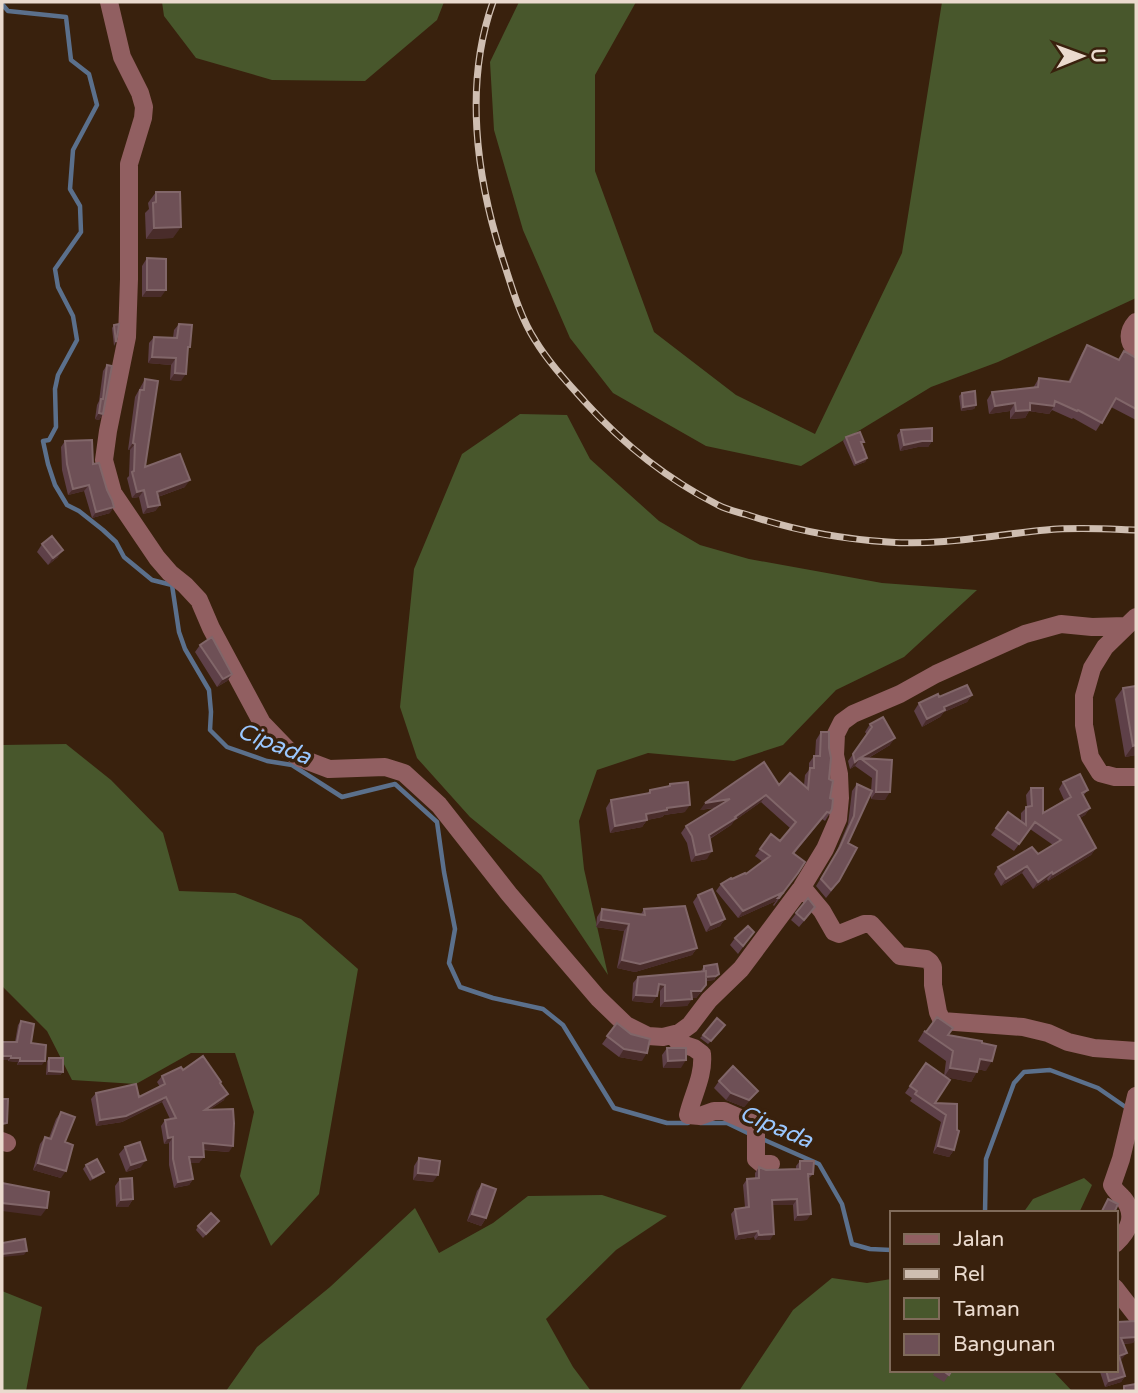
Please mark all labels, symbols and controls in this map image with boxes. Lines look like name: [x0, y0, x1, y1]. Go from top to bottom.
north arrow: [1047, 21, 1117, 91]
text: U: [1087, 48, 1109, 63]
water label: Cipada: [233, 717, 316, 772]
water label: Cipada: [735, 1099, 818, 1155]
legend: [890, 1211, 1117, 1372]
text: Jalan: [953, 1227, 1004, 1252]
text: Rel: [953, 1262, 985, 1287]
text: Taman: [953, 1297, 1020, 1322]
text: Bangunan: [953, 1332, 1056, 1357]

